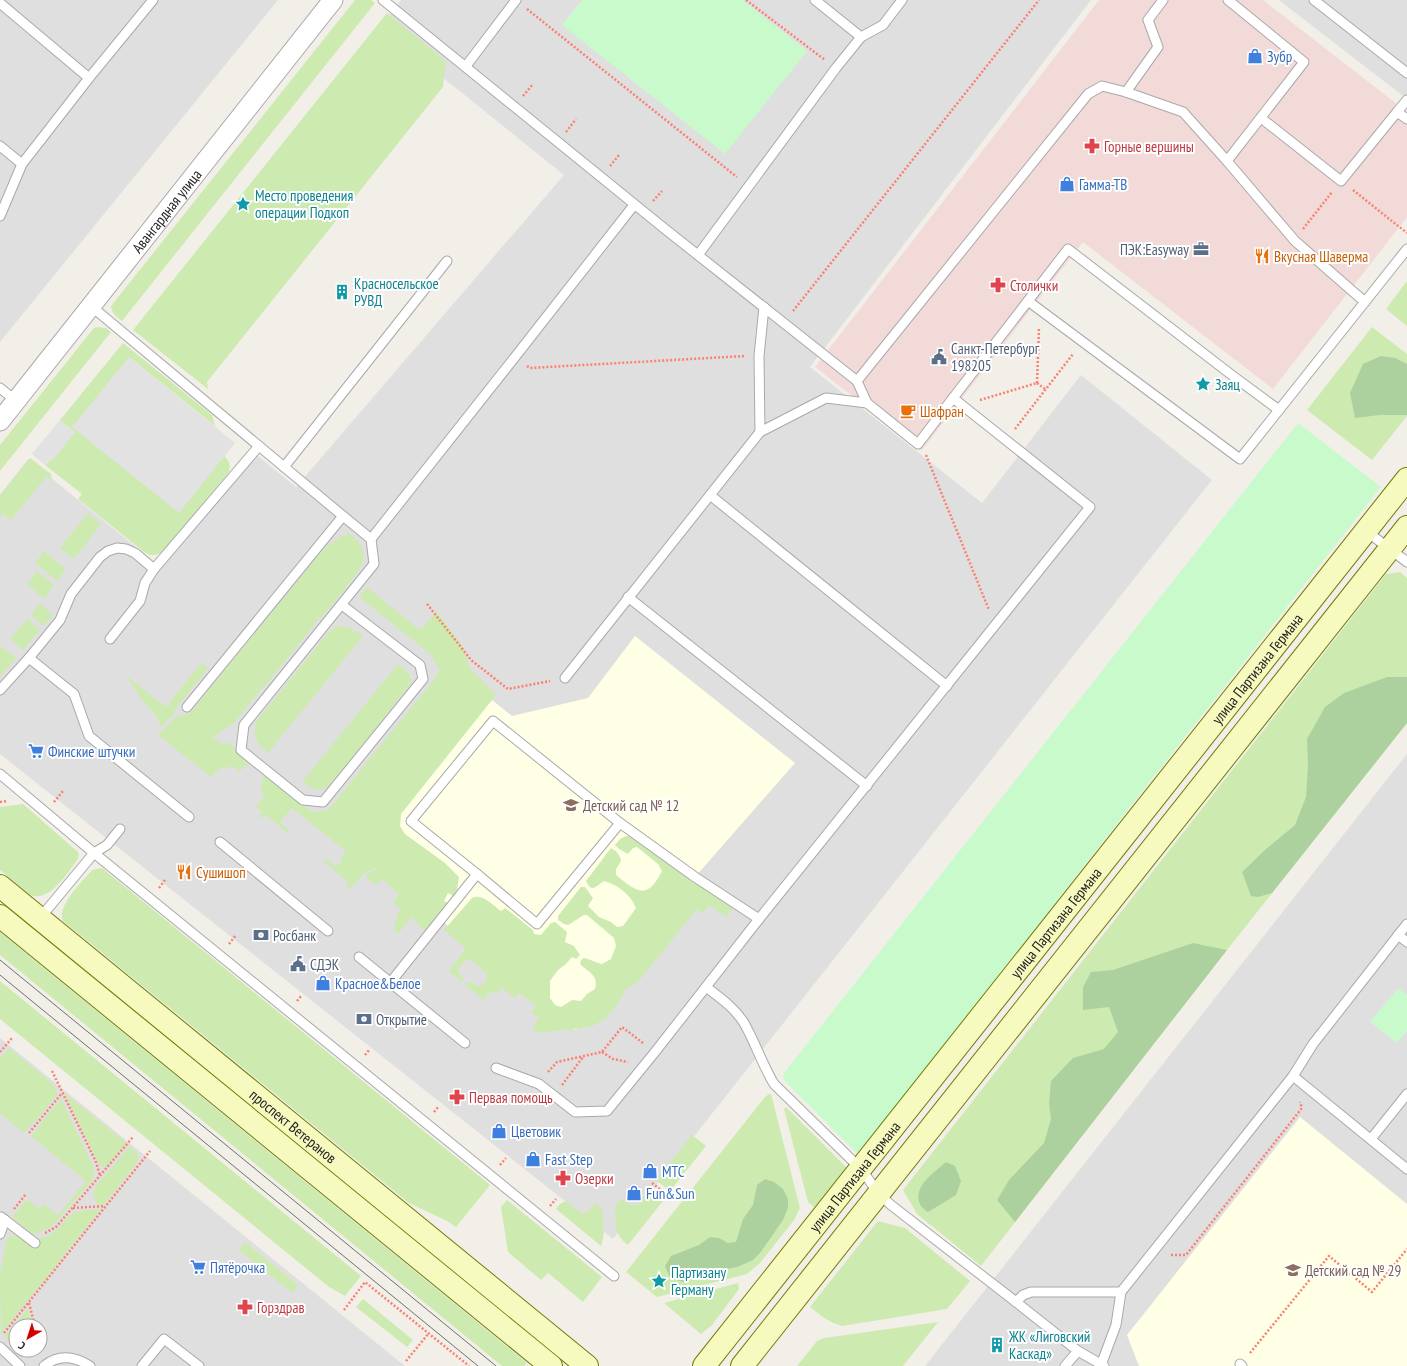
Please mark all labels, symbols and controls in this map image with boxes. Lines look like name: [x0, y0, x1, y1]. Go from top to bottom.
shop icon: Зубр: [1246, 47, 1264, 65]
place label: Зубр: [1267, 47, 1292, 66]
pharmacy icon: Горные вершины: [1083, 137, 1101, 155]
place label: Горные вершины: [1104, 137, 1194, 156]
street label: Авангардная улица: [127, 165, 205, 257]
shop icon: Гамма-ТВ: [1058, 175, 1076, 193]
place label: Гамма-ТВ: [1079, 175, 1127, 194]
place label: Место проведения операции Подкоп: [255, 186, 353, 222]
place icon: Место проведения операции Подкоп: [234, 195, 252, 213]
place label: ПЭК:Easyway: [1120, 240, 1189, 259]
office icon: ПЭК:Easyway: [1192, 240, 1210, 258]
restaurant icon: Вкусная Шаверма: [1253, 247, 1271, 265]
place label: Вкусная Шаверма: [1274, 247, 1368, 266]
place label: Красносельское РУВД: [354, 274, 439, 310]
pharmacy icon: Столички: [989, 276, 1007, 294]
place label: Столички: [1010, 276, 1058, 295]
building icon: Красносельское РУВД: [333, 283, 351, 301]
place label: Санкт-Петербург 198205: [951, 339, 1040, 375]
public building icon: Санкт-Петербург 198205: [930, 348, 948, 366]
place icon: Заяц: [1194, 375, 1212, 393]
place label: Заяц: [1215, 375, 1240, 394]
cafe icon: Шафран: [899, 402, 917, 420]
place label: Шафран: [920, 402, 964, 421]
street label: улица Партизана Германа: [1207, 609, 1306, 728]
supermarket icon: Финские штучки: [27, 742, 45, 760]
place label: Финские штучки: [48, 742, 135, 761]
school or university icon: Детский сад № 12: [562, 796, 580, 814]
place label: Детский сад № 12: [583, 796, 679, 815]
restaurant icon: Сушишоп: [175, 863, 193, 881]
place label: Сушишоп: [196, 863, 246, 882]
street label: улица Партизана Германа: [1006, 863, 1105, 982]
bank icon: Росбанк: [252, 926, 270, 944]
place label: Росбанк: [273, 926, 316, 945]
public building icon: СДЭК: [289, 955, 307, 973]
place label: СДЭК: [310, 955, 340, 974]
shop icon: Красное&Белое: [314, 974, 332, 992]
place label: Красное&Белое: [335, 974, 421, 993]
bank icon: Открытие: [355, 1010, 373, 1028]
place label: Открытие: [376, 1010, 427, 1029]
street label: проспект Ветеранов: [246, 1085, 341, 1167]
pharmacy icon: Первая помощь: [448, 1088, 466, 1106]
place label: Первая помощь: [469, 1088, 553, 1107]
street label: улица Партизана Германа: [805, 1117, 904, 1235]
shop icon: Цветовик: [490, 1122, 508, 1140]
place label: Цветовик: [511, 1122, 561, 1141]
shop icon: Fast Step: [524, 1150, 542, 1168]
place label: Fast Step: [545, 1150, 593, 1169]
shop icon: МТС: [641, 1162, 659, 1180]
place label: МТС: [662, 1162, 685, 1181]
pharmacy icon: Озерки: [554, 1169, 572, 1187]
place label: Озерки: [575, 1169, 614, 1188]
shop icon: Fun&Sun: [625, 1184, 643, 1202]
place label: Fun&Sun: [646, 1184, 695, 1203]
supermarket icon: Пятёрочка: [189, 1258, 207, 1276]
place label: Пятёрочка: [210, 1258, 265, 1277]
school or university icon: Детский сад № 29: [1284, 1261, 1302, 1279]
place label: Детский сад № 29: [1305, 1261, 1401, 1280]
place label: Партизану Герману: [671, 1263, 726, 1299]
place icon: Партизану Герману: [650, 1272, 668, 1290]
pharmacy icon: Горздрав: [236, 1298, 254, 1316]
place label: Горздрав: [257, 1298, 304, 1317]
north arrow: [8, 1318, 48, 1358]
place label: ЖК «Лиговский Каскад»: [1008, 1327, 1090, 1363]
building icon: ЖК «Лиговский Каскад»: [988, 1336, 1006, 1354]
text: С: [15, 1339, 28, 1353]

